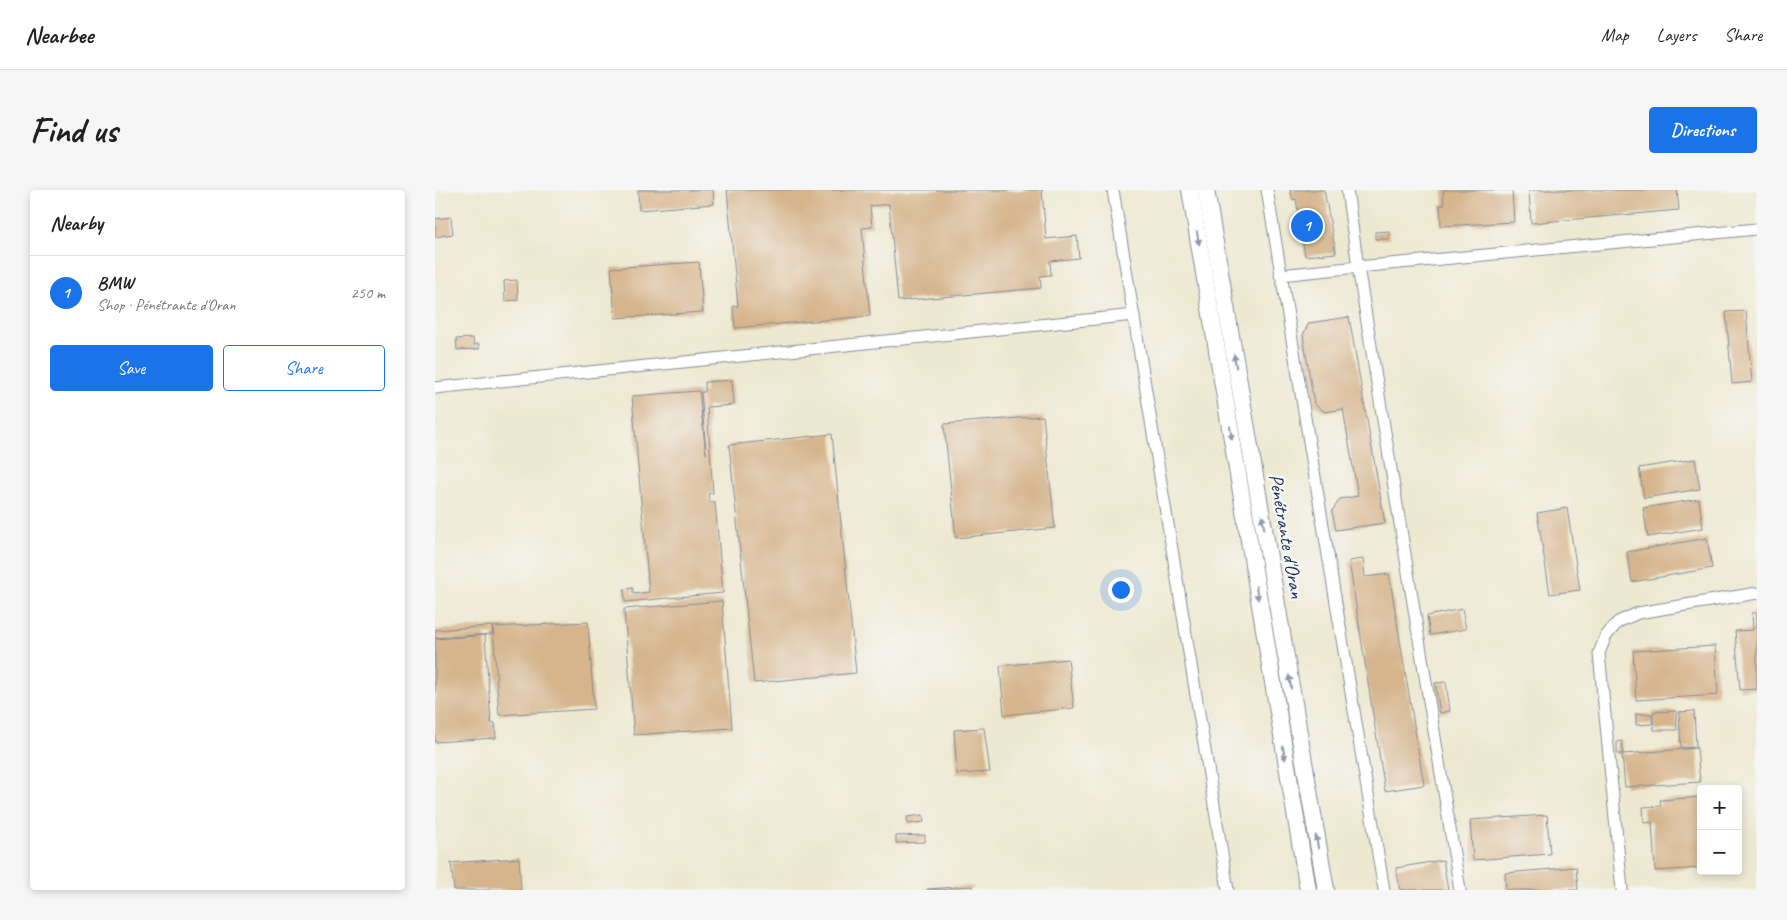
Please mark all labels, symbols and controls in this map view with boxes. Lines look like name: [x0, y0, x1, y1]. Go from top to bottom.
text: Nearbee: [25, 20, 93, 50]
text: Map: [1601, 24, 1629, 46]
text: Layers: [1657, 24, 1696, 46]
text: Share: [1724, 24, 1762, 46]
button: Directions: [1649, 107, 1757, 153]
text: Find us: [30, 108, 117, 153]
pin: 1: [1291, 207, 1323, 245]
text: Nearby: [50, 210, 103, 236]
one-way arrow: [1195, 230, 1203, 246]
text: BMW: [97, 271, 134, 295]
text: 1: [62, 283, 70, 303]
text: 250 m: [351, 283, 385, 303]
text: Shop · Pénétrante d'Oran: [97, 295, 236, 315]
button: Save: [50, 345, 213, 391]
button: Share: [223, 345, 385, 391]
one-way arrow: [1231, 353, 1239, 369]
one-way arrow: [1227, 425, 1235, 441]
street label: Pénétrante d'Oran: [1263, 472, 1310, 601]
one-way arrow: [1258, 513, 1266, 529]
your location: [1108, 577, 1134, 603]
one-way arrow: [1254, 586, 1262, 602]
one-way arrow: [1286, 673, 1294, 689]
one-way arrow: [1281, 746, 1289, 762]
map controls: [1697, 785, 1742, 875]
button: +: [1697, 785, 1742, 830]
button: −: [1697, 830, 1742, 875]
one-way arrow: [1313, 834, 1321, 850]

